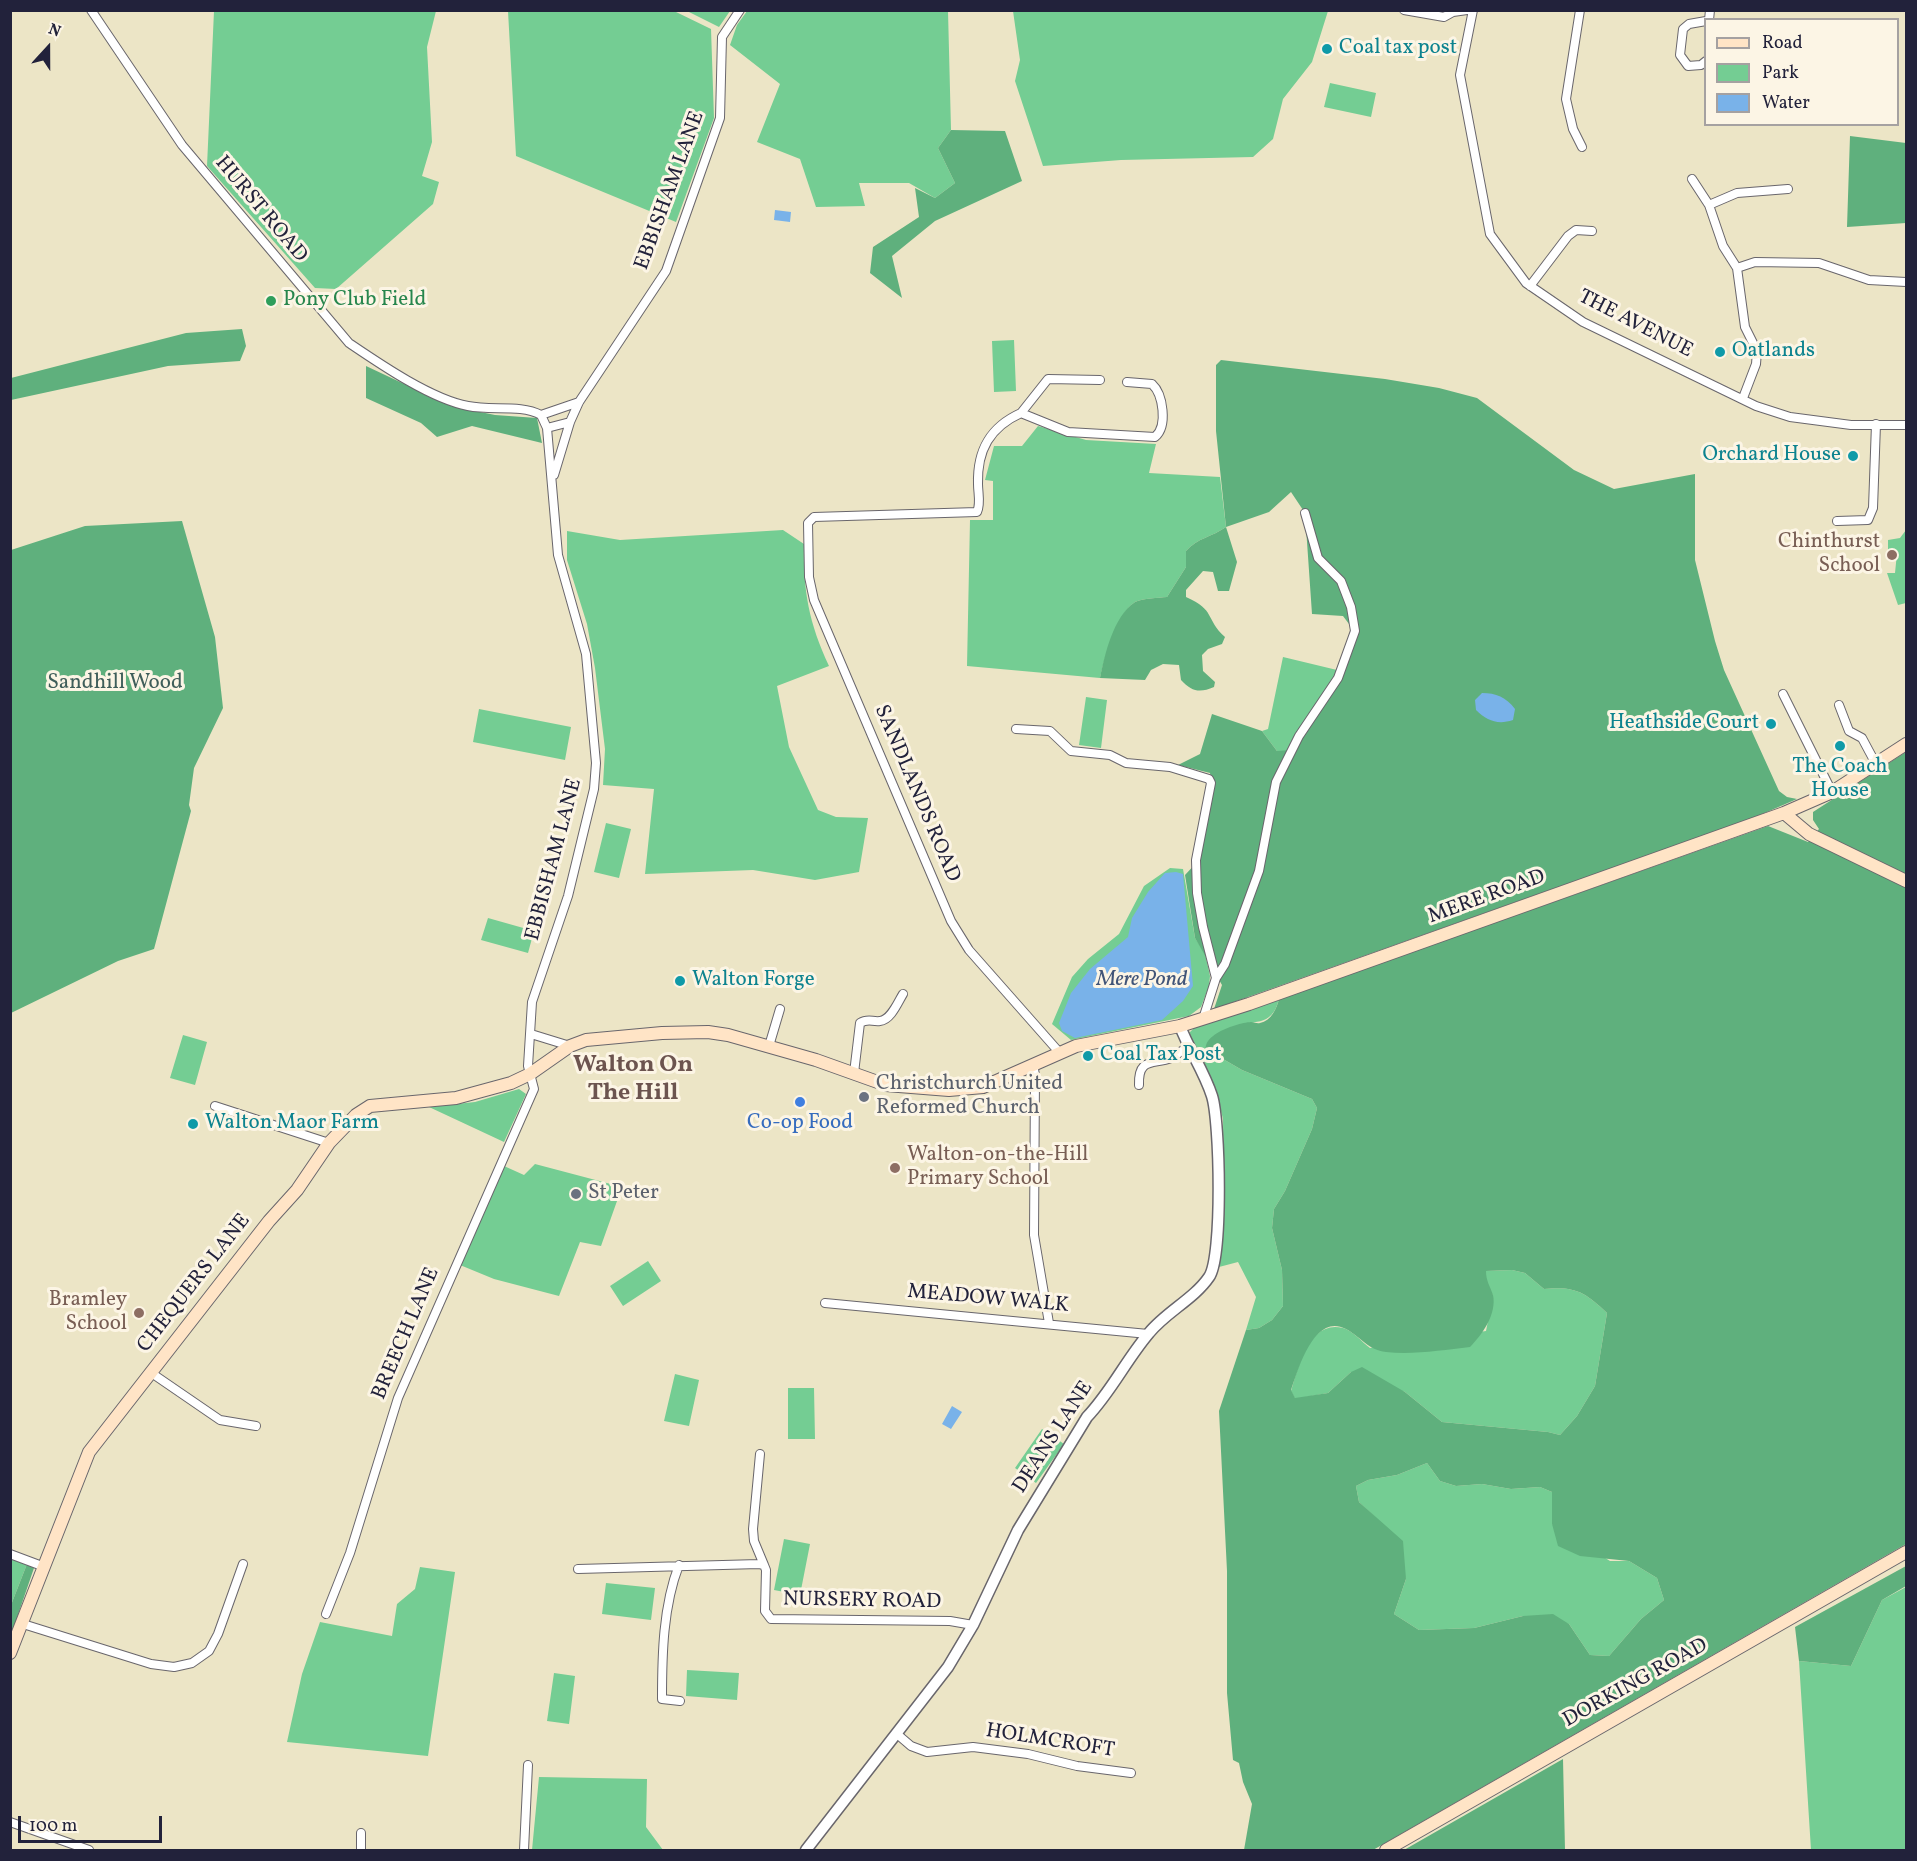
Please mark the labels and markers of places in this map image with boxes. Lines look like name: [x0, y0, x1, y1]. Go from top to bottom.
place label: Coal tax post: [1339, 36, 1457, 62]
marker: Coal tax post: [1320, 42, 1334, 56]
place label: Pony Club Field: [283, 288, 426, 314]
marker: Pony Club Field: [264, 294, 278, 308]
place label: Oatlands: [1732, 339, 1815, 365]
marker: Oatlands: [1713, 345, 1727, 359]
place label: Orchard House: [1702, 443, 1841, 469]
marker: Orchard House: [1846, 449, 1860, 463]
place label: Chinthurst School: [1778, 530, 1880, 580]
marker: Chinthurst School: [1885, 548, 1899, 562]
place label: Heathside Court: [1609, 711, 1759, 737]
marker: Heathside Court: [1764, 717, 1778, 731]
marker: The Coach House: [1833, 739, 1847, 753]
place label: The Coach House: [1792, 755, 1888, 805]
place label: Walton Forge: [692, 968, 815, 994]
marker: Walton Forge: [673, 974, 687, 988]
place label: Coal Tax Post: [1100, 1043, 1222, 1069]
marker: Coal Tax Post: [1081, 1049, 1095, 1063]
place label: Christchurch United Reformed Church: [876, 1072, 1063, 1122]
marker: Christchurch United Reformed Church: [857, 1090, 871, 1104]
marker: Co-op Food: [793, 1095, 807, 1109]
place label: Walton Maor Farm: [205, 1111, 379, 1137]
place label: Co-op Food: [747, 1111, 853, 1137]
marker: Walton Maor Farm: [186, 1117, 200, 1131]
place label: Walton-on-the-Hill Primary School: [907, 1143, 1088, 1193]
marker: Walton-on-the-Hill Primary School: [888, 1161, 902, 1175]
place label: St Peter: [588, 1181, 659, 1207]
marker: St Peter: [569, 1187, 583, 1201]
place label: Bramley School: [49, 1288, 127, 1338]
marker: Bramley School: [132, 1306, 146, 1320]

